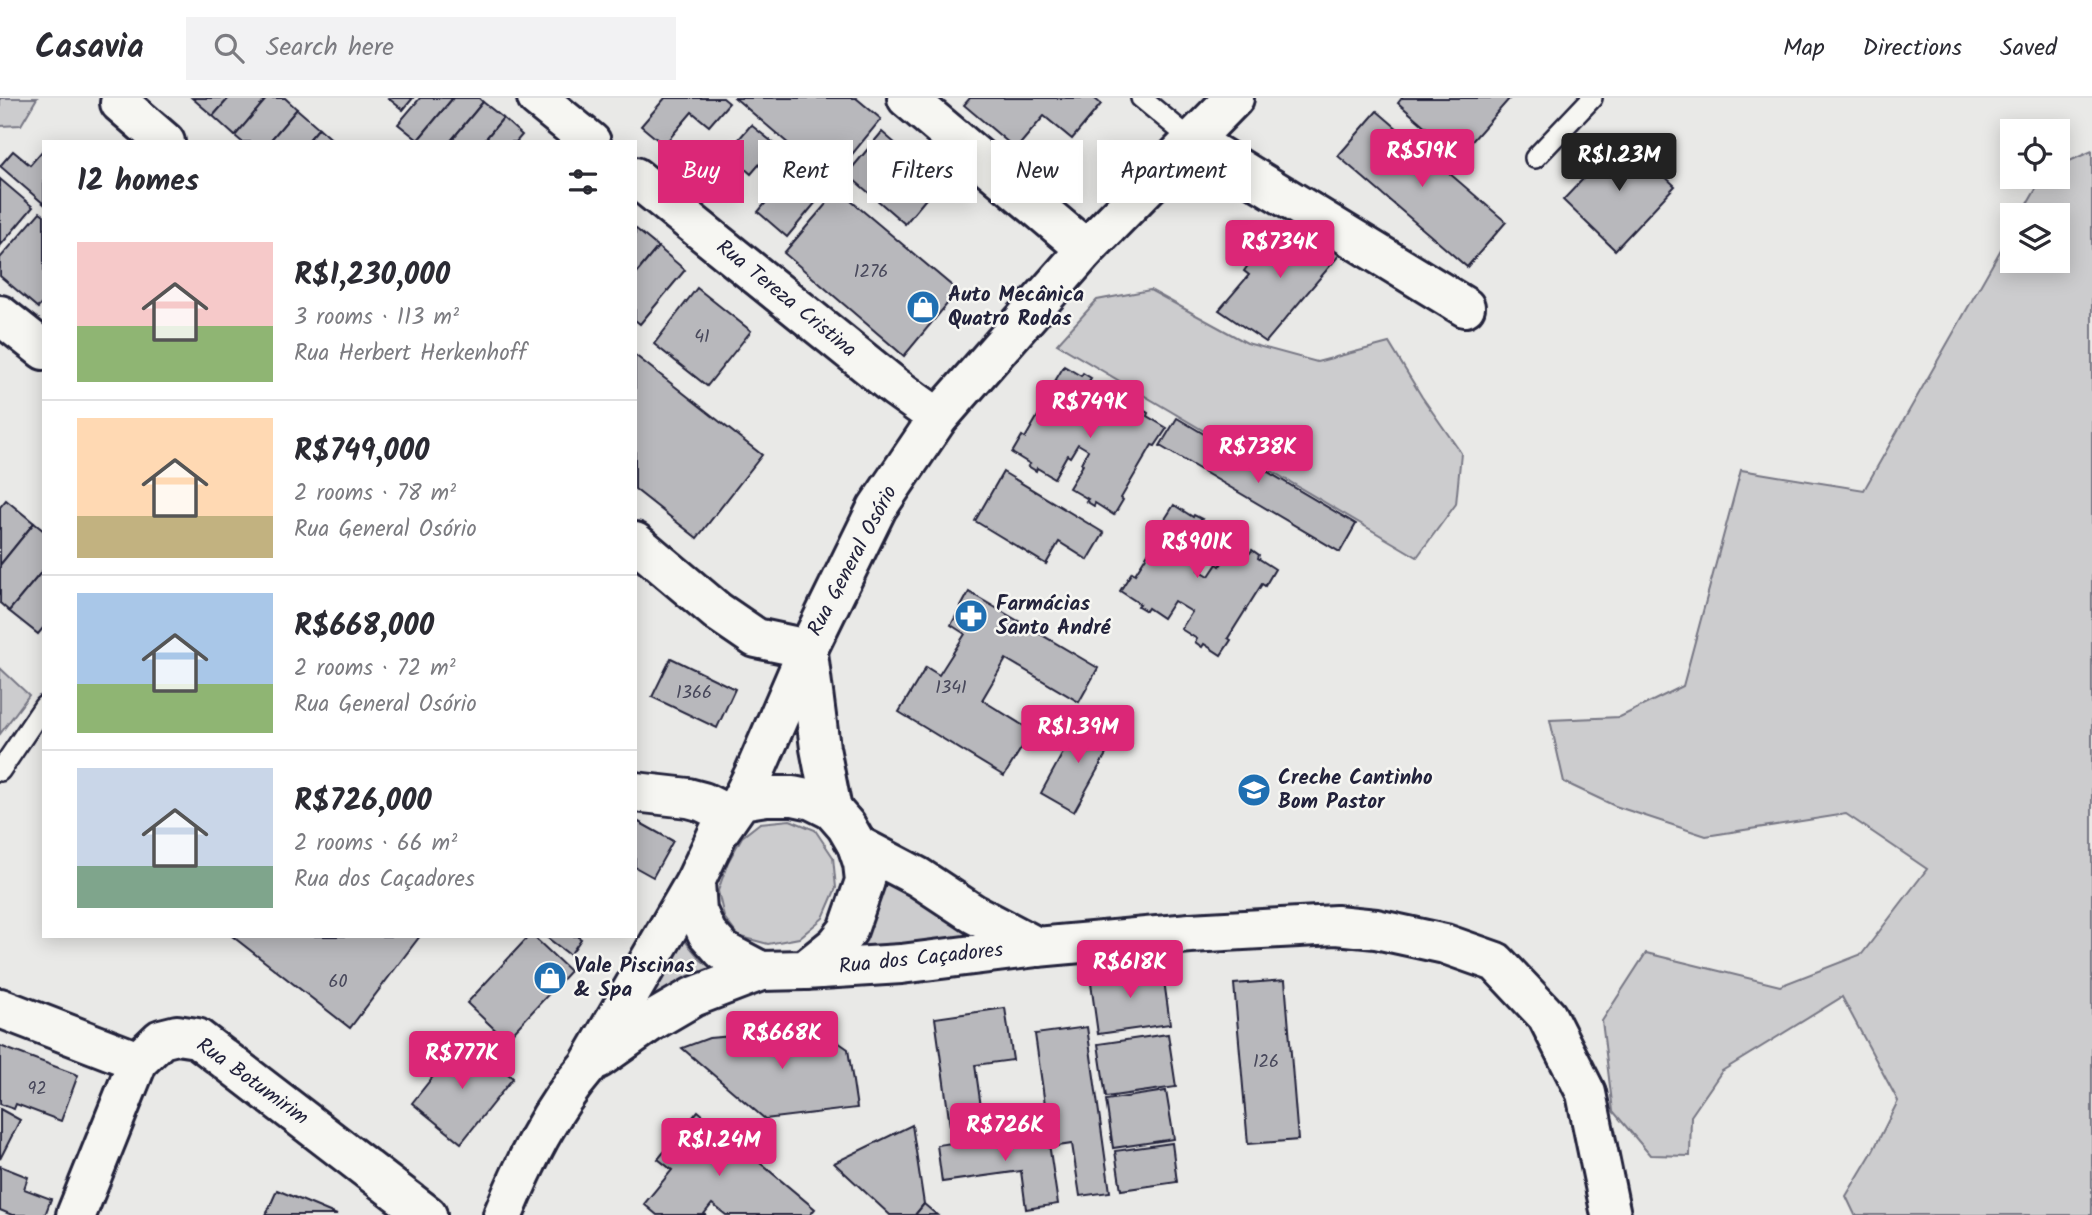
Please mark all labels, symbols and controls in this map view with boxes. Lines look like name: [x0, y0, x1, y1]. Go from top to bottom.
search box: [186, 17, 676, 80]
text: Casavia: [35, 22, 144, 75]
text: Search here: [266, 27, 394, 69]
icon: search: [210, 29, 248, 67]
text: Map: [1783, 29, 1825, 68]
text: Directions: [1863, 29, 1962, 68]
text: Saved: [2000, 29, 2057, 68]
map controls: [2000, 119, 2070, 273]
button: locate: [2000, 119, 2070, 189]
pin: R$519K: [1365, 130, 1479, 189]
text: R$519K: [1386, 134, 1458, 170]
pin: R$1.23M: [1554, 134, 1684, 193]
text: R$1.23M: [1577, 138, 1661, 174]
chip: Buy: [658, 140, 744, 203]
chip: Rent: [758, 140, 853, 203]
chip: Filters: [867, 140, 977, 203]
chip: New: [991, 140, 1083, 203]
chip: Apartment: [1097, 140, 1251, 203]
text: 12 homes: [77, 158, 199, 206]
icon: filters: [564, 163, 602, 201]
button: layers: [2000, 203, 2070, 273]
pin: R$734K: [1223, 220, 1337, 280]
text: R$734K: [1241, 225, 1319, 261]
street label: Rua Tereza Cristina: [708, 232, 864, 366]
text: R$1,230,000: [294, 252, 450, 300]
house number: 1276: [854, 258, 888, 287]
icon: home: [133, 270, 217, 354]
place label: Auto Mecânica Quatro Rodas: [948, 279, 1084, 336]
shop icon: Auto Mecânica Quatro Rodas: [904, 288, 942, 326]
text: 3 rooms · 113 m²: [294, 300, 459, 336]
house number: 41: [694, 323, 710, 352]
text: Rua Herbert Herkenhoff: [294, 336, 527, 372]
pin: R$749K: [1033, 380, 1147, 440]
text: R$749K: [1052, 385, 1128, 421]
pin: R$738K: [1201, 426, 1315, 485]
text: R$749,000: [294, 428, 430, 476]
text: R$738K: [1219, 430, 1297, 466]
icon: home: [133, 446, 217, 530]
text: 2 rooms · 78 m²: [294, 476, 456, 512]
street label: Rua General Osório: [799, 480, 907, 642]
text: Rua General Osório: [294, 512, 477, 548]
pin: R$901K: [1140, 520, 1254, 580]
text: R$901K: [1161, 525, 1233, 561]
place label: Farmácias Santo André: [996, 588, 1112, 645]
pharmacy icon: Farmácias Santo André: [952, 597, 990, 635]
text: R$668,000: [294, 603, 434, 651]
icon: home: [133, 621, 217, 705]
text: 2 rooms · 72 m²: [294, 651, 456, 687]
house number: 1341: [935, 674, 967, 703]
house number: 1366: [676, 679, 712, 708]
text: Rua General Osório: [294, 687, 477, 723]
pin: R$1.39M: [1013, 706, 1143, 765]
text: R$1.39M: [1037, 710, 1119, 746]
place label: Creche Cantinho Bom Pastor: [1278, 762, 1433, 819]
school or university icon: Creche Cantinho Bom Pastor: [1235, 771, 1273, 809]
text: R$726,000: [294, 778, 432, 826]
icon: home: [133, 796, 217, 880]
text: 2 rooms · 66 m²: [294, 826, 457, 862]
text: Rua dos Caçadores: [294, 862, 475, 898]
street label: Rua dos Caçadores: [837, 934, 1005, 984]
pin: R$618K: [1073, 940, 1187, 1000]
text: R$618K: [1093, 945, 1167, 981]
place label: Vale Piscinas & Spa: [574, 950, 695, 1007]
shop icon: Vale Piscinas & Spa: [531, 959, 569, 997]
house number: 60: [328, 968, 348, 997]
pin: R$668K: [725, 1012, 839, 1071]
text: R$668K: [742, 1016, 822, 1052]
street label: Rua Botumirim: [189, 1030, 315, 1134]
pin: R$777K: [405, 1032, 519, 1091]
text: R$777K: [425, 1036, 499, 1072]
house number: 126: [1253, 1048, 1279, 1077]
house number: 92: [27, 1075, 47, 1104]
pin: R$726K: [948, 1104, 1062, 1163]
text: R$726K: [966, 1108, 1044, 1144]
pin: R$1.24M: [654, 1118, 784, 1178]
text: R$1.24M: [677, 1123, 761, 1159]

